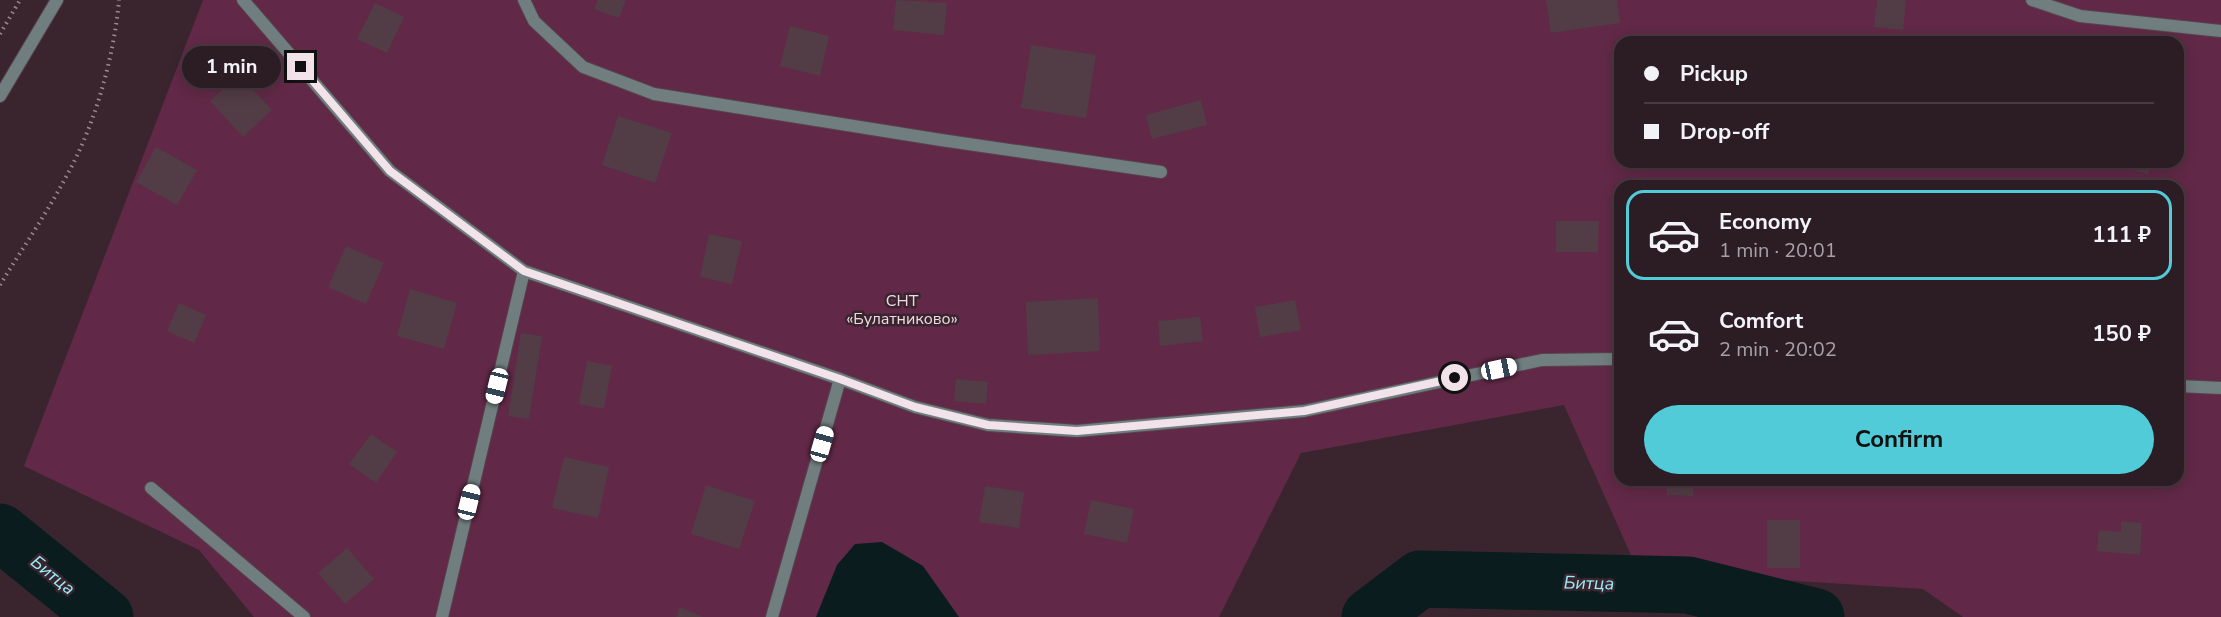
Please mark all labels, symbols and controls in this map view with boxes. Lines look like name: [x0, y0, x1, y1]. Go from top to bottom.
callout: 1 min: [181, 46, 280, 88]
text: 1 min: [206, 53, 257, 80]
route end: [287, 53, 314, 80]
text: Pickup: [1680, 59, 1748, 89]
text: Drop-off: [1680, 117, 1769, 147]
text: Economy: [1719, 207, 1811, 237]
icon: car: [1647, 208, 1701, 262]
text: 111 ₽: [2092, 220, 2151, 250]
text: 1 min · 20:01: [1719, 237, 1837, 264]
park label: СНТ «Булатниково»: [846, 290, 958, 330]
text: Comfort: [1719, 306, 1803, 336]
icon: car: [1647, 307, 1701, 361]
text: 150 ₽: [2092, 319, 2151, 349]
text: 2 min · 20:02: [1719, 336, 1837, 363]
car: [1480, 356, 1518, 382]
route start: [1441, 364, 1468, 391]
car: [484, 366, 510, 406]
button: Confirm: [1644, 405, 2154, 474]
car: [808, 424, 836, 464]
car: [456, 482, 482, 522]
water label: Битца: [26, 550, 80, 600]
water label: Битца: [1563, 571, 1615, 595]

